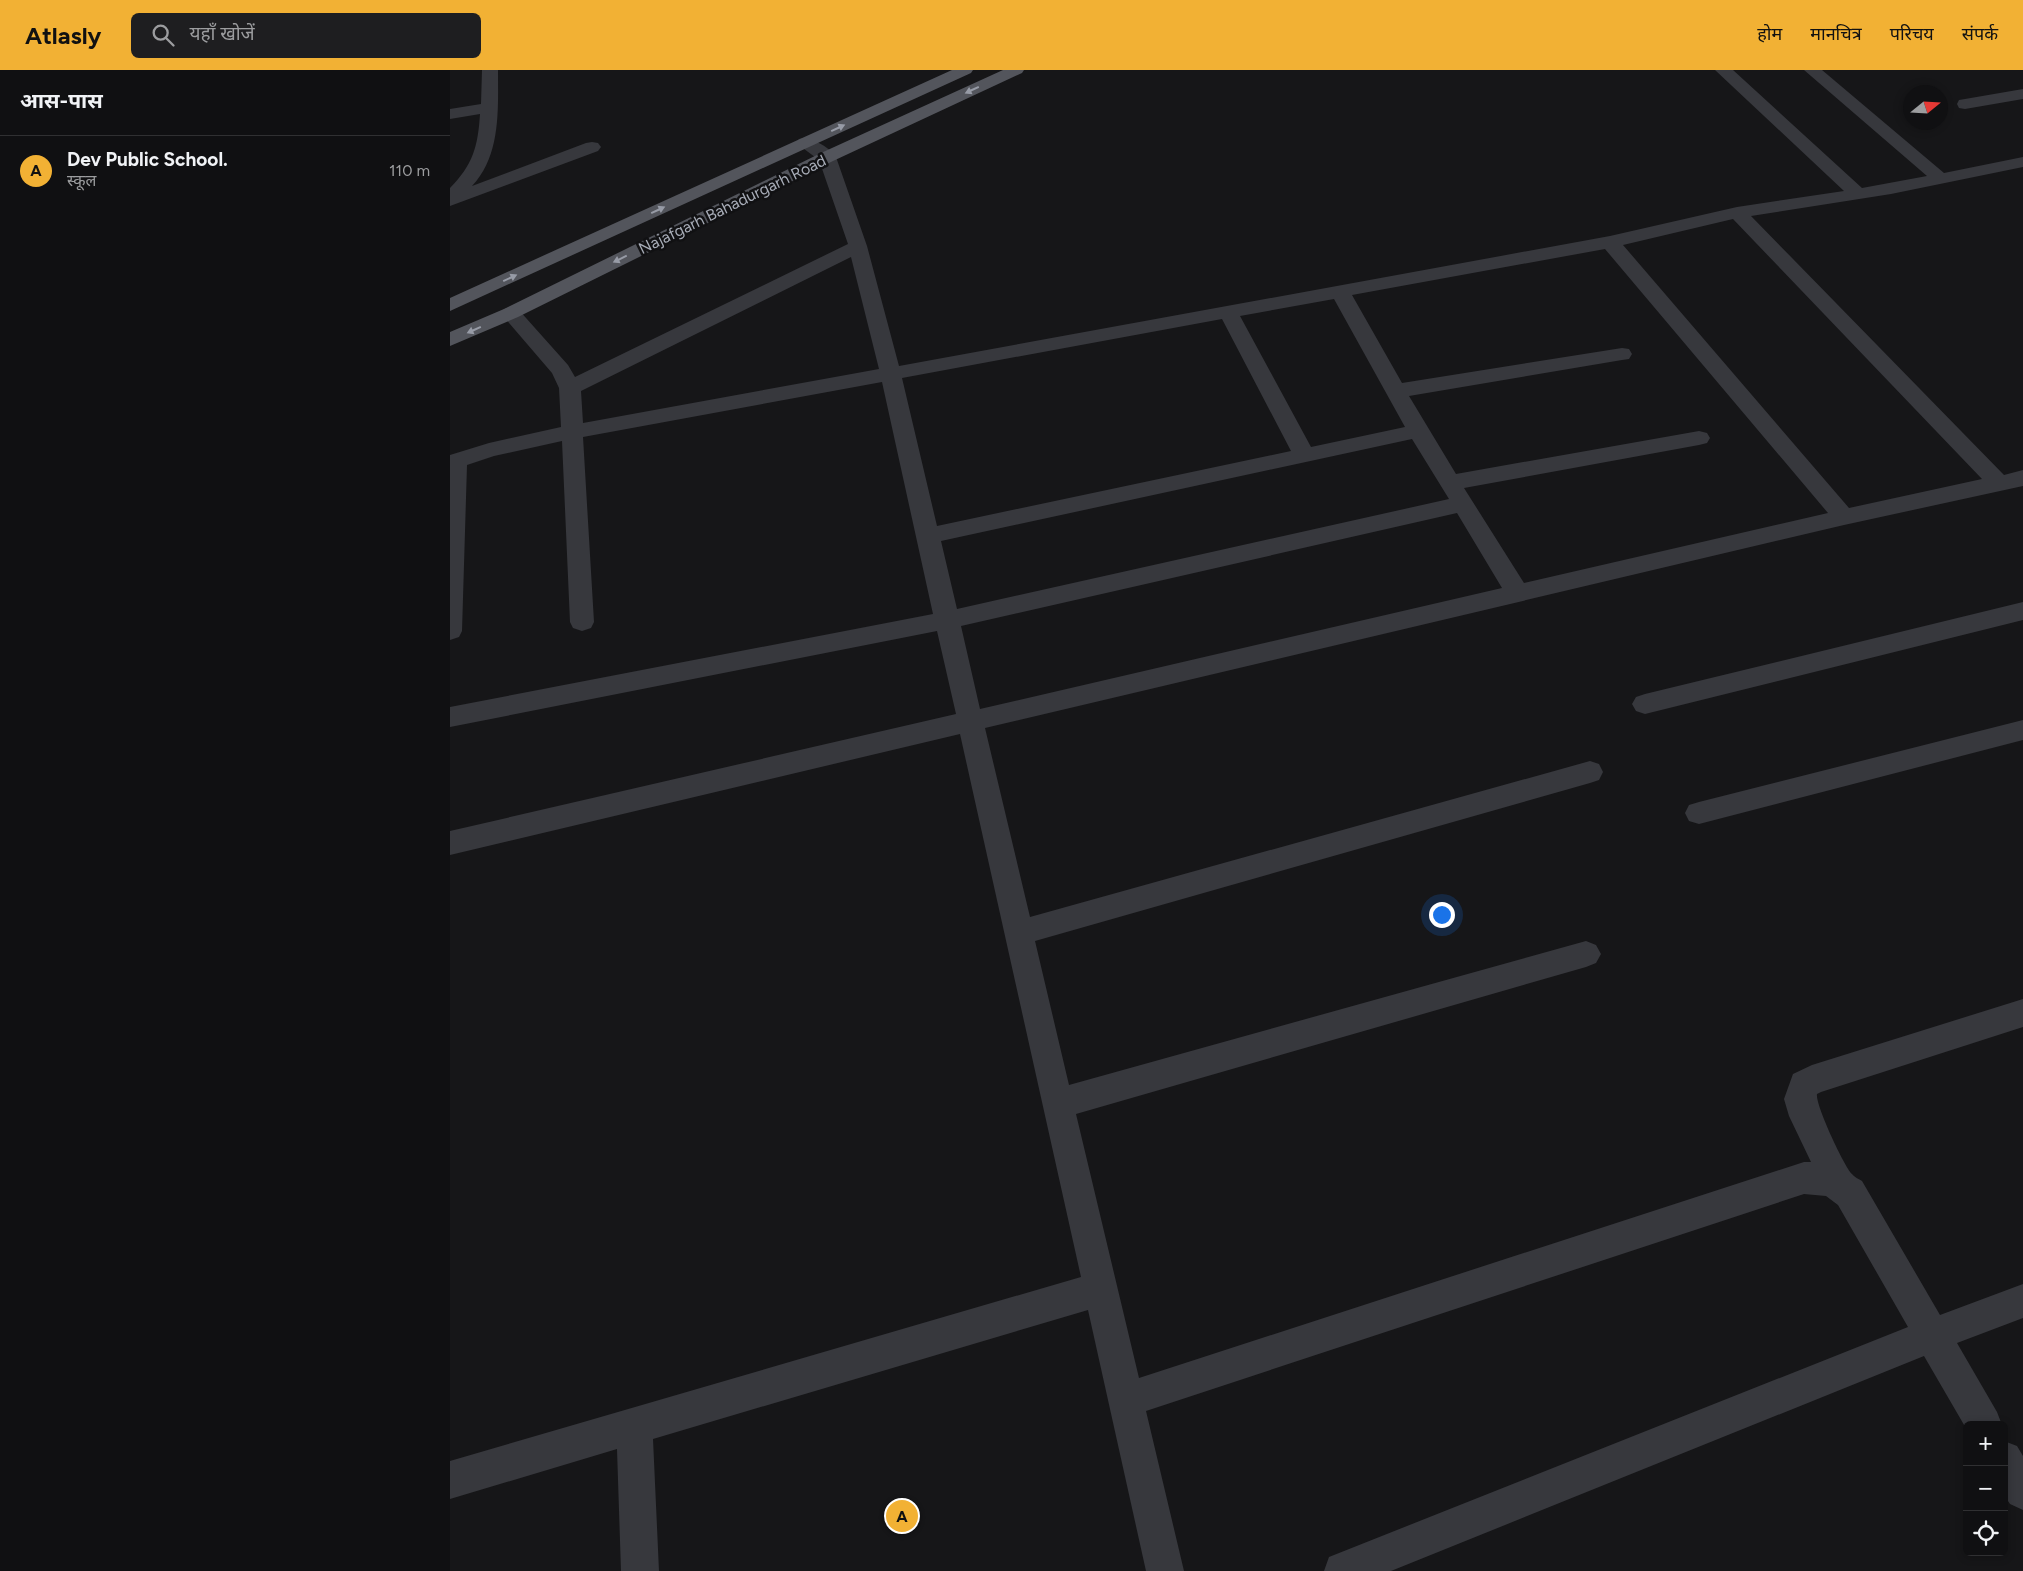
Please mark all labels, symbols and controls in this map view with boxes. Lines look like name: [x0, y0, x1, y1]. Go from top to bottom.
search box: [131, 13, 481, 58]
text: Atlasly: [25, 21, 101, 50]
icon: search: [149, 21, 177, 49]
text: यहाँ खोजें: [189, 22, 255, 45]
text: होम: [1757, 23, 1782, 45]
text: मानचित्र: [1810, 23, 1862, 45]
text: परिचय: [1890, 23, 1934, 45]
text: संपर्क: [1962, 23, 1998, 45]
north arrow: [1903, 85, 1948, 130]
one-way arrow: [965, 87, 979, 95]
text: आस-पास: [20, 88, 103, 113]
one-way arrow: [831, 124, 845, 132]
text: Dev Public School.: [67, 148, 228, 171]
street label: Najafgarh Bahadurgarh Road: [635, 151, 829, 258]
text: A: [30, 161, 42, 180]
text: 110 m: [389, 161, 430, 180]
text: स्कूल: [67, 171, 96, 190]
one-way arrow: [651, 206, 665, 214]
one-way arrow: [613, 256, 627, 264]
one-way arrow: [503, 273, 517, 281]
one-way arrow: [467, 326, 481, 334]
your location: [1429, 902, 1455, 928]
map controls: [1963, 1421, 2008, 1556]
button: +: [1963, 1421, 2008, 1466]
button: −: [1963, 1466, 2008, 1511]
pin: A: [886, 1497, 918, 1535]
button: locate: [1963, 1511, 2008, 1556]

